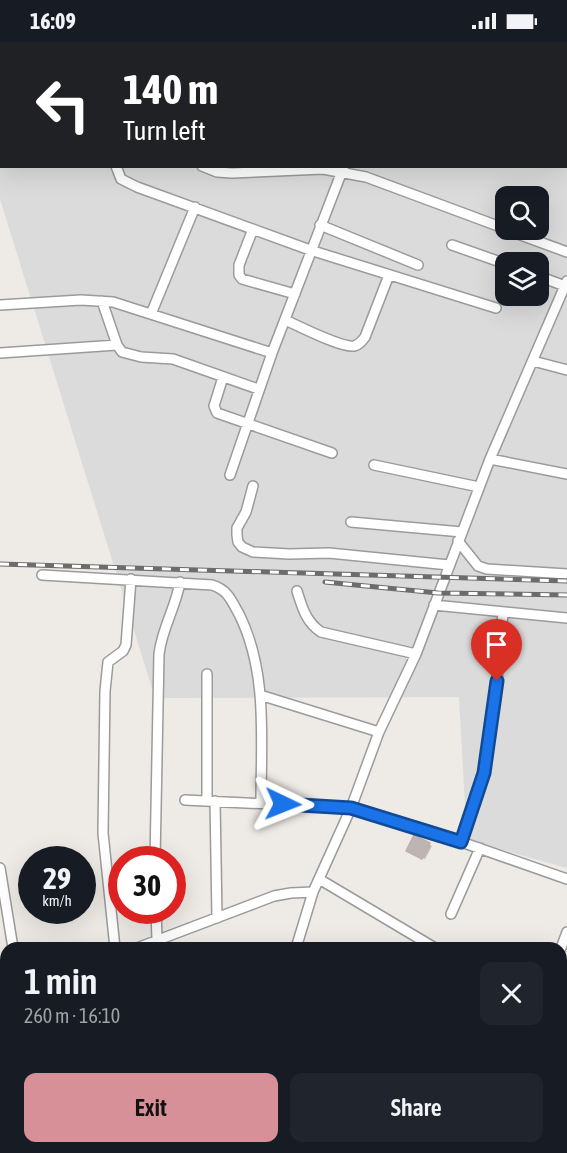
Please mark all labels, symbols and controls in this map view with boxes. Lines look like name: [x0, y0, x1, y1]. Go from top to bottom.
text: 16:09: [30, 8, 76, 34]
text: 140 m: [123, 65, 218, 113]
icon: left: [24, 66, 102, 144]
text: Turn left: [123, 115, 206, 146]
map controls: [495, 186, 549, 306]
button: search: [495, 186, 549, 240]
button: layers: [495, 252, 549, 306]
pin: [471, 619, 522, 681]
icon: arrive: [480, 628, 513, 661]
position arrow: [251, 772, 315, 836]
speed limit sign: 30: [108, 846, 186, 924]
text: 29: [43, 861, 71, 895]
text: km/h: [42, 892, 72, 909]
text: 1 min: [24, 960, 98, 1002]
button: close: [480, 962, 543, 1025]
text: 260 m · 16:10: [24, 1004, 120, 1027]
button: Exit: [24, 1073, 278, 1142]
button: Share: [290, 1073, 543, 1142]

